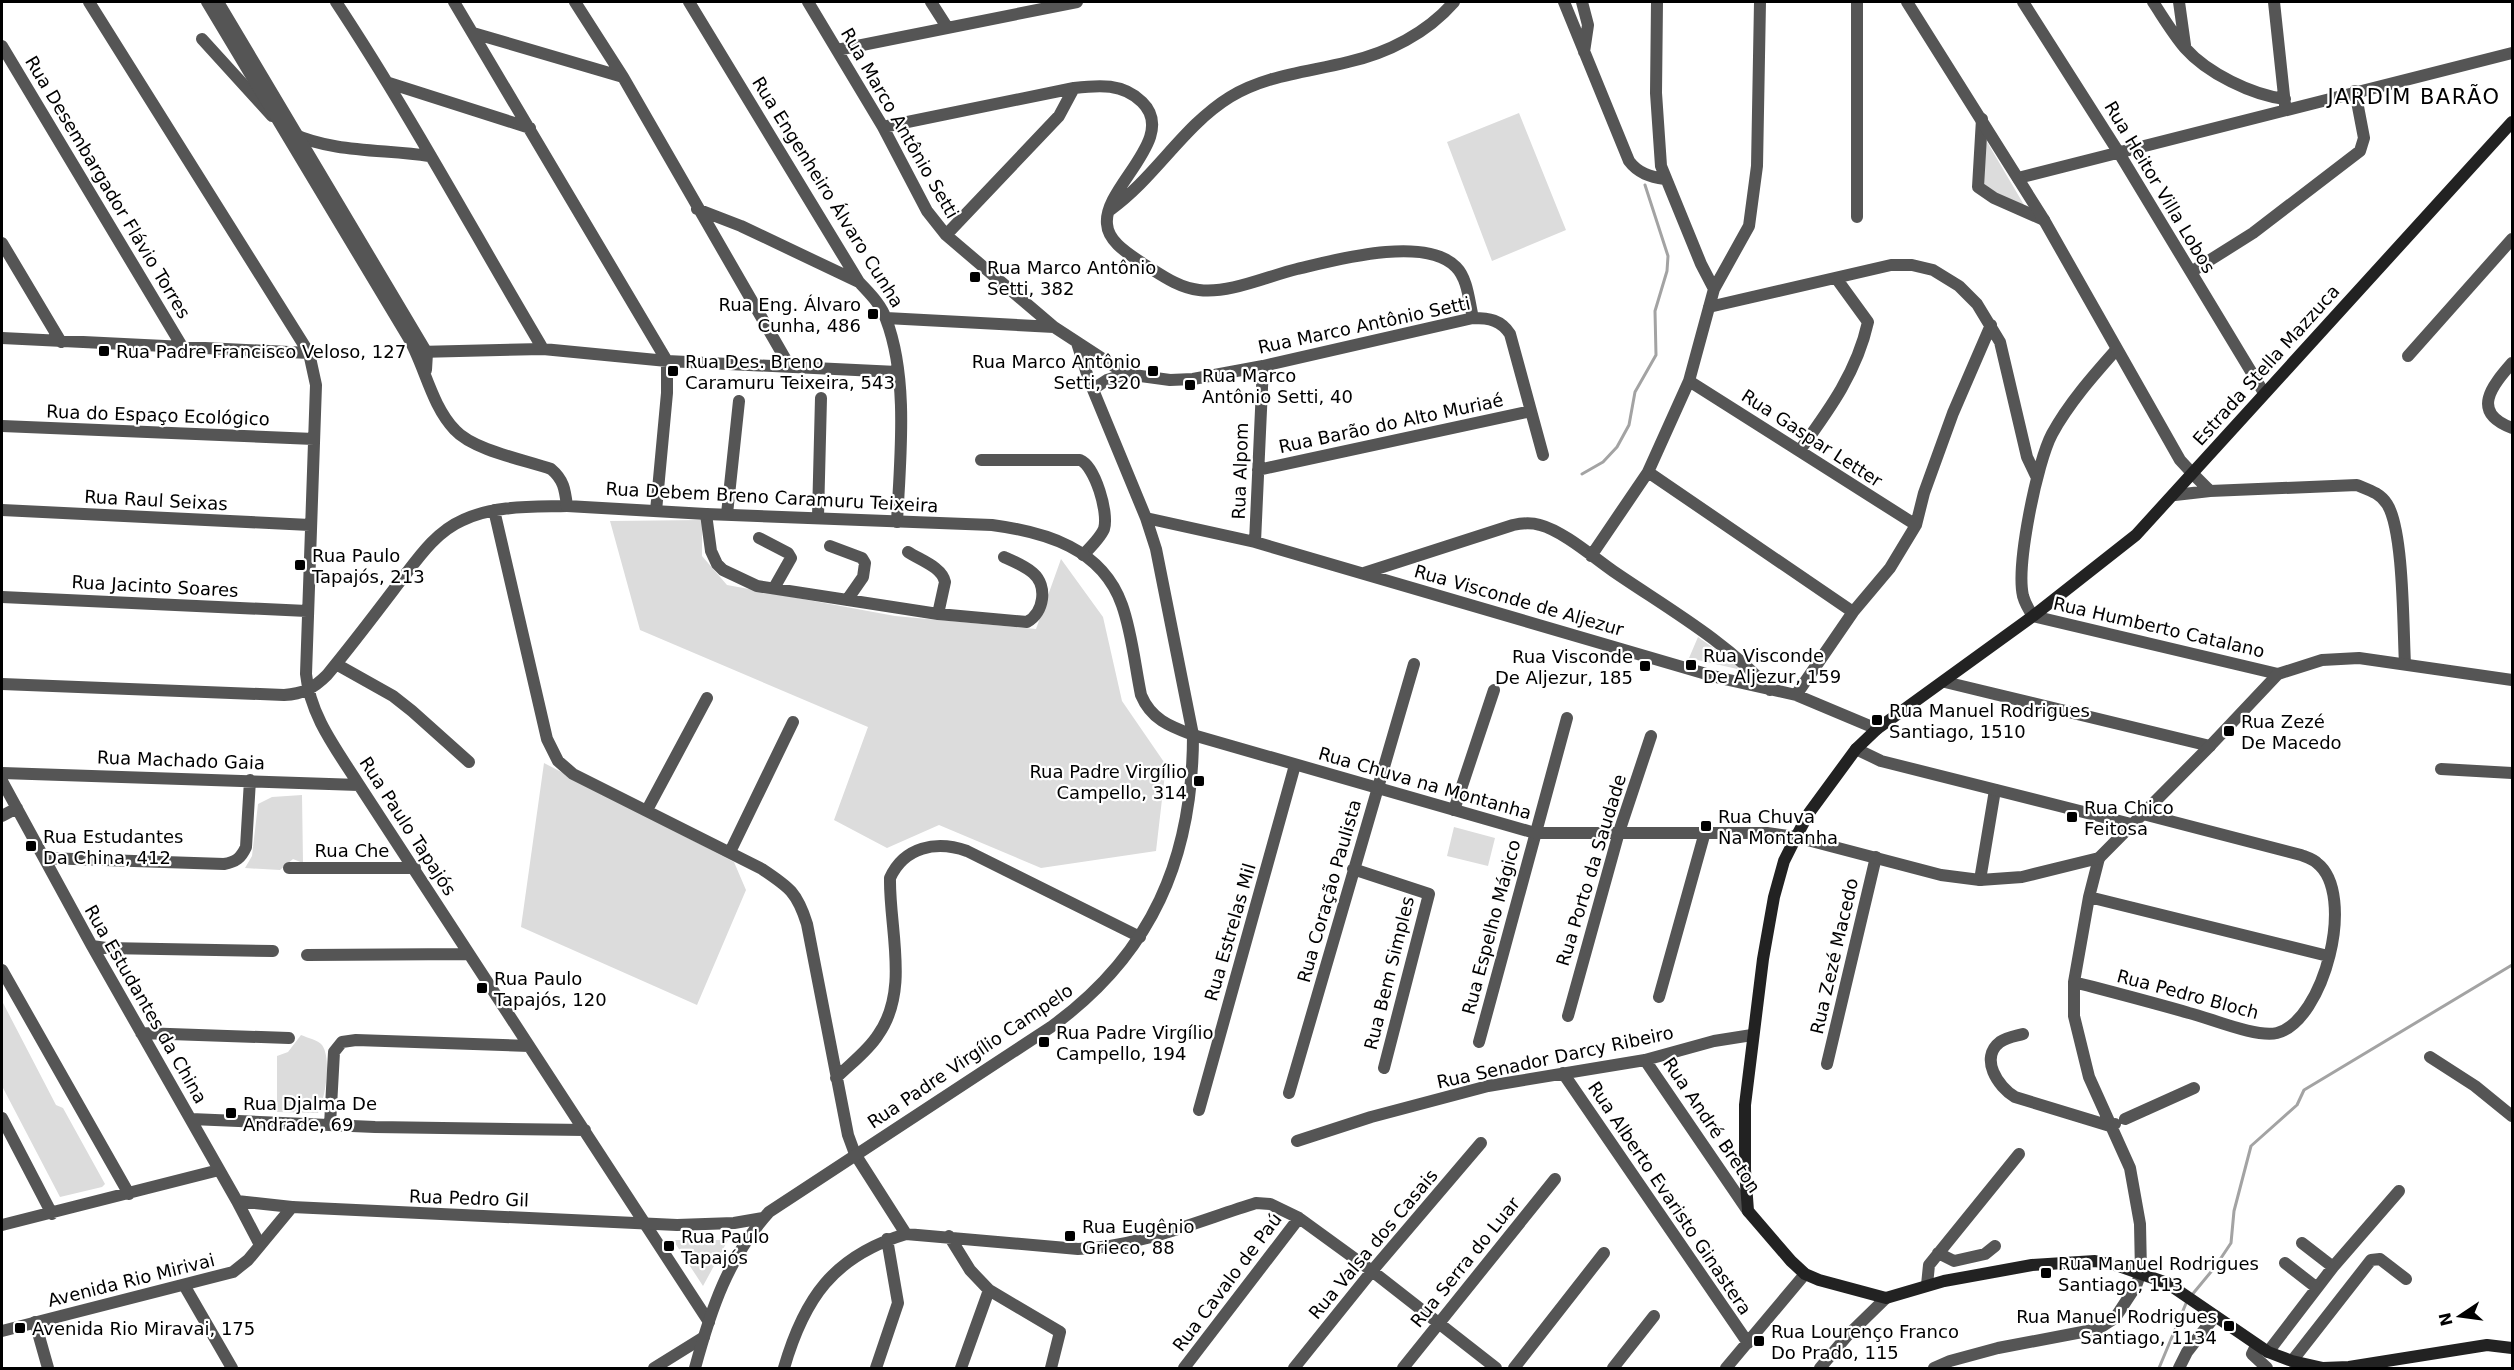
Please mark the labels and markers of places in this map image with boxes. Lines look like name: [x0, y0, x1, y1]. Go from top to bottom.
place label: Rua Marco Antônio Setti, 382: [987, 257, 1156, 299]
marker: Rua Marco Antônio Setti, 382: [968, 270, 982, 284]
place label: Rua Eng. Álvaro Cunha, 486: [718, 294, 861, 336]
marker: Rua Eng. Álvaro Cunha, 486: [866, 307, 880, 321]
place label: Rua Padre Francisco Veloso, 127: [116, 341, 406, 362]
marker: Rua Padre Francisco Veloso, 127: [97, 344, 111, 358]
place label: Rua Des. Breno Caramuru Teixeira, 543: [685, 351, 895, 393]
place label: Rua Marco Antônio Setti, 320: [972, 351, 1141, 393]
marker: Rua Des. Breno Caramuru Teixeira, 543: [666, 364, 680, 378]
marker: Rua Marco Antônio Setti, 320: [1146, 364, 1160, 378]
place label: Rua Marco Antônio Setti, 40: [1202, 365, 1353, 407]
marker: Rua Marco Antônio Setti, 40: [1183, 378, 1197, 392]
place label: Rua Paulo Tapajós, 213: [311, 545, 425, 587]
marker: Rua Paulo Tapajós, 213: [293, 558, 307, 572]
place label: Rua Visconde De Aljezur, 159: [1703, 645, 1841, 687]
place label: Rua Visconde De Aljezur, 185: [1495, 646, 1633, 688]
marker: Rua Visconde De Aljezur, 159: [1684, 658, 1698, 672]
marker: Rua Visconde De Aljezur, 185: [1638, 659, 1652, 673]
place label: Rua Manuel Rodrigues Santiago, 1510: [1889, 700, 2090, 742]
place label: Rua Zezé De Macedo: [2241, 711, 2342, 753]
marker: Rua Manuel Rodrigues Santiago, 1510: [1870, 713, 1884, 727]
marker: Rua Zezé De Macedo: [2222, 724, 2236, 738]
place label: Rua Padre Virgílio Campello, 314: [1029, 761, 1187, 803]
marker: Rua Padre Virgílio Campello, 314: [1192, 774, 1206, 788]
place label: Rua Chico Feitosa: [2084, 797, 2174, 839]
place label: Rua Chuva Na Montanha: [1718, 806, 1838, 848]
marker: Rua Chico Feitosa: [2065, 810, 2079, 824]
marker: Rua Chuva Na Montanha: [1699, 819, 1713, 833]
place label: Rua Estudantes Da China, 412: [43, 826, 183, 868]
marker: Rua Estudantes Da China, 412: [24, 839, 38, 853]
place label: Rua Paulo Tapajós, 120: [493, 968, 607, 1010]
marker: Rua Paulo Tapajós, 120: [475, 981, 489, 995]
place label: Rua Padre Virgílio Campello, 194: [1056, 1022, 1214, 1064]
marker: Rua Padre Virgílio Campello, 194: [1037, 1035, 1051, 1049]
place label: Rua Djalma De Andrade, 69: [243, 1093, 377, 1135]
marker: Rua Djalma De Andrade, 69: [224, 1106, 238, 1120]
place label: Rua Eugênio Grieco, 88: [1082, 1216, 1195, 1258]
place label: Rua Paulo Tapajós: [680, 1226, 769, 1268]
marker: Rua Eugênio Grieco, 88: [1063, 1229, 1077, 1243]
marker: Rua Paulo Tapajós: [662, 1239, 676, 1253]
place label: Rua Manuel Rodrigues Santiago, 113: [2058, 1253, 2259, 1295]
marker: Rua Manuel Rodrigues Santiago, 113: [2039, 1266, 2053, 1280]
place label: Rua Manuel Rodrigues Santiago, 1134: [2016, 1306, 2217, 1348]
place label: Avenida Rio Miravai, 175: [32, 1318, 255, 1339]
marker: Rua Manuel Rodrigues Santiago, 1134: [2222, 1319, 2236, 1333]
marker: Avenida Rio Miravai, 175: [13, 1321, 27, 1335]
place label: Rua Lourenço Franco Do Prado, 115: [1771, 1321, 1959, 1363]
marker: Rua Lourenço Franco Do Prado, 115: [1752, 1334, 1766, 1348]

